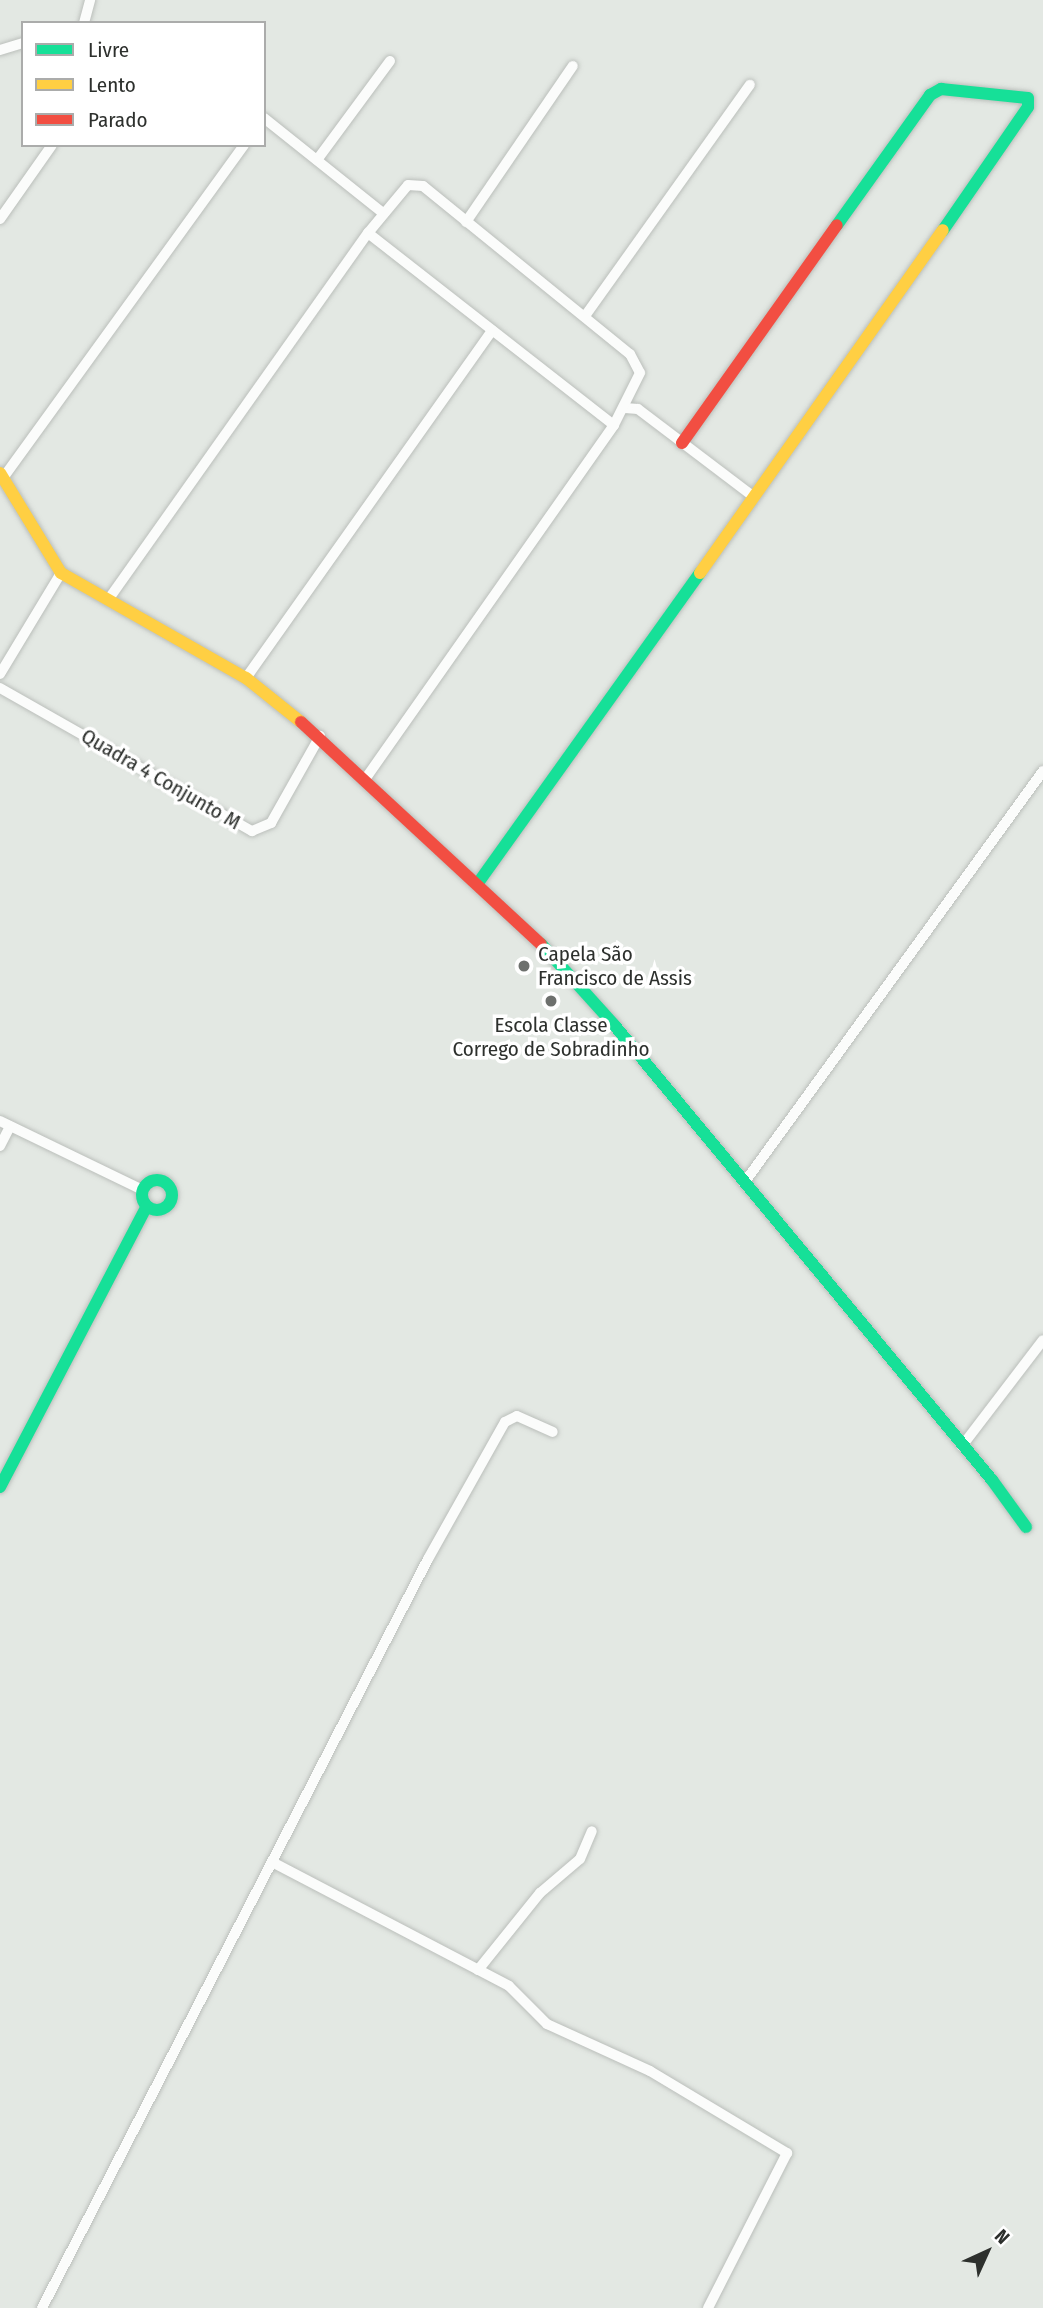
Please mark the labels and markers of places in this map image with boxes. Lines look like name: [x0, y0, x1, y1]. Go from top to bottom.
place label: Capela São Francisco de Assis: [538, 941, 692, 991]
marker: Capela São Francisco de Assis: [516, 958, 532, 974]
marker: Escola Classe Corrego de Sobradinho: [543, 993, 559, 1009]
place label: Escola Classe Corrego de Sobradinho: [452, 1012, 650, 1062]

